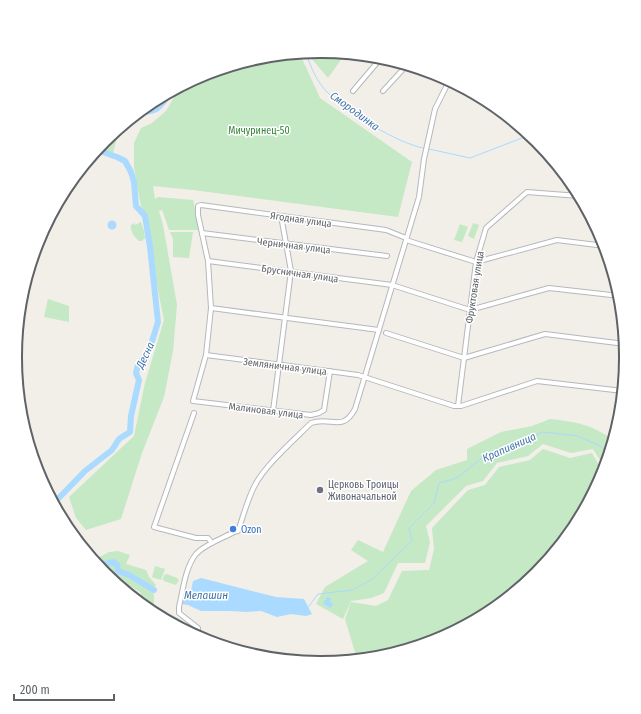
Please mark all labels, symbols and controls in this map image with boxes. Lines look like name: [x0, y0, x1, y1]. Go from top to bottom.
water label: Смородинка: [328, 89, 382, 134]
park label: Мичуринец-50: [228, 125, 290, 137]
street label: Ягодная улица: [269, 210, 332, 230]
street label: Черничная улица: [256, 236, 331, 256]
street label: Фруктовая улица: [463, 250, 487, 324]
street label: Брусничная улица: [261, 263, 339, 285]
water label: Десна: [133, 340, 157, 371]
street label: Земляничная улица: [242, 356, 327, 378]
street label: Малиновая улица: [228, 400, 304, 422]
water label: Крапивница: [480, 430, 538, 465]
place label: Церковь Троицы Живоначальной: [328, 479, 399, 503]
marker: Церковь Троицы Живоначальной: [315, 485, 325, 495]
marker: Ozon: [228, 524, 238, 534]
place label: Ozon: [241, 524, 262, 536]
water label: Мелашин: [184, 589, 228, 602]
scale bar: [14, 676, 114, 702]
text: 200 m: [20, 683, 50, 697]

